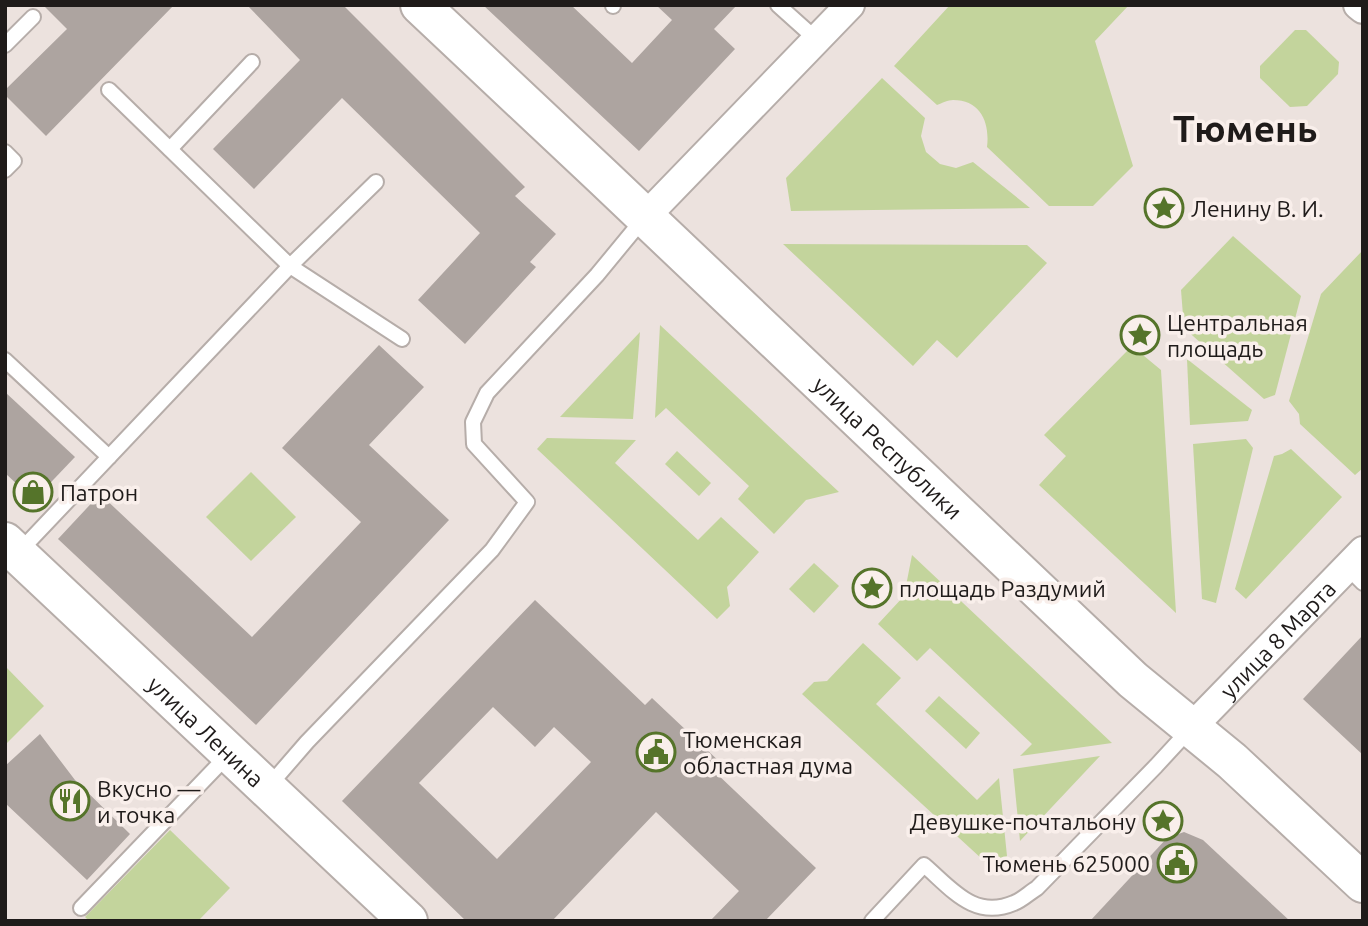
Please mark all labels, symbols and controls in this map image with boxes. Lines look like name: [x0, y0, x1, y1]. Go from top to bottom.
district label: Тюмень: [1173, 108, 1317, 149]
place icon: Ленину В. И.: [1143, 187, 1185, 229]
place label: Ленину В. И.: [1191, 196, 1324, 221]
place label: Центральная площадь: [1167, 310, 1308, 361]
place icon: Центральная площадь: [1119, 314, 1161, 356]
street label: улица Республики: [808, 371, 967, 524]
shop icon: Патрон: [12, 471, 54, 513]
place label: Патрон: [60, 480, 138, 505]
place icon: площадь Раздумий: [851, 567, 893, 609]
street label: улица 8 Марта: [1215, 575, 1340, 703]
place label: площадь Раздумий: [899, 576, 1106, 601]
street label: улица Ленина: [143, 671, 269, 791]
place label: Тюменская областная дума: [683, 727, 853, 778]
public building icon: Тюменская областная дума: [635, 731, 677, 773]
place label: Вкусно — и точка: [97, 776, 200, 827]
restaurant icon: Вкусно — и точка: [49, 780, 91, 822]
place icon: Девушке-почтальону: [1142, 800, 1184, 842]
place label: Девушке-почтальону: [910, 809, 1136, 834]
public building icon: Тюмень 625000: [1156, 842, 1198, 884]
place label: Тюмень 625000: [982, 851, 1150, 876]

